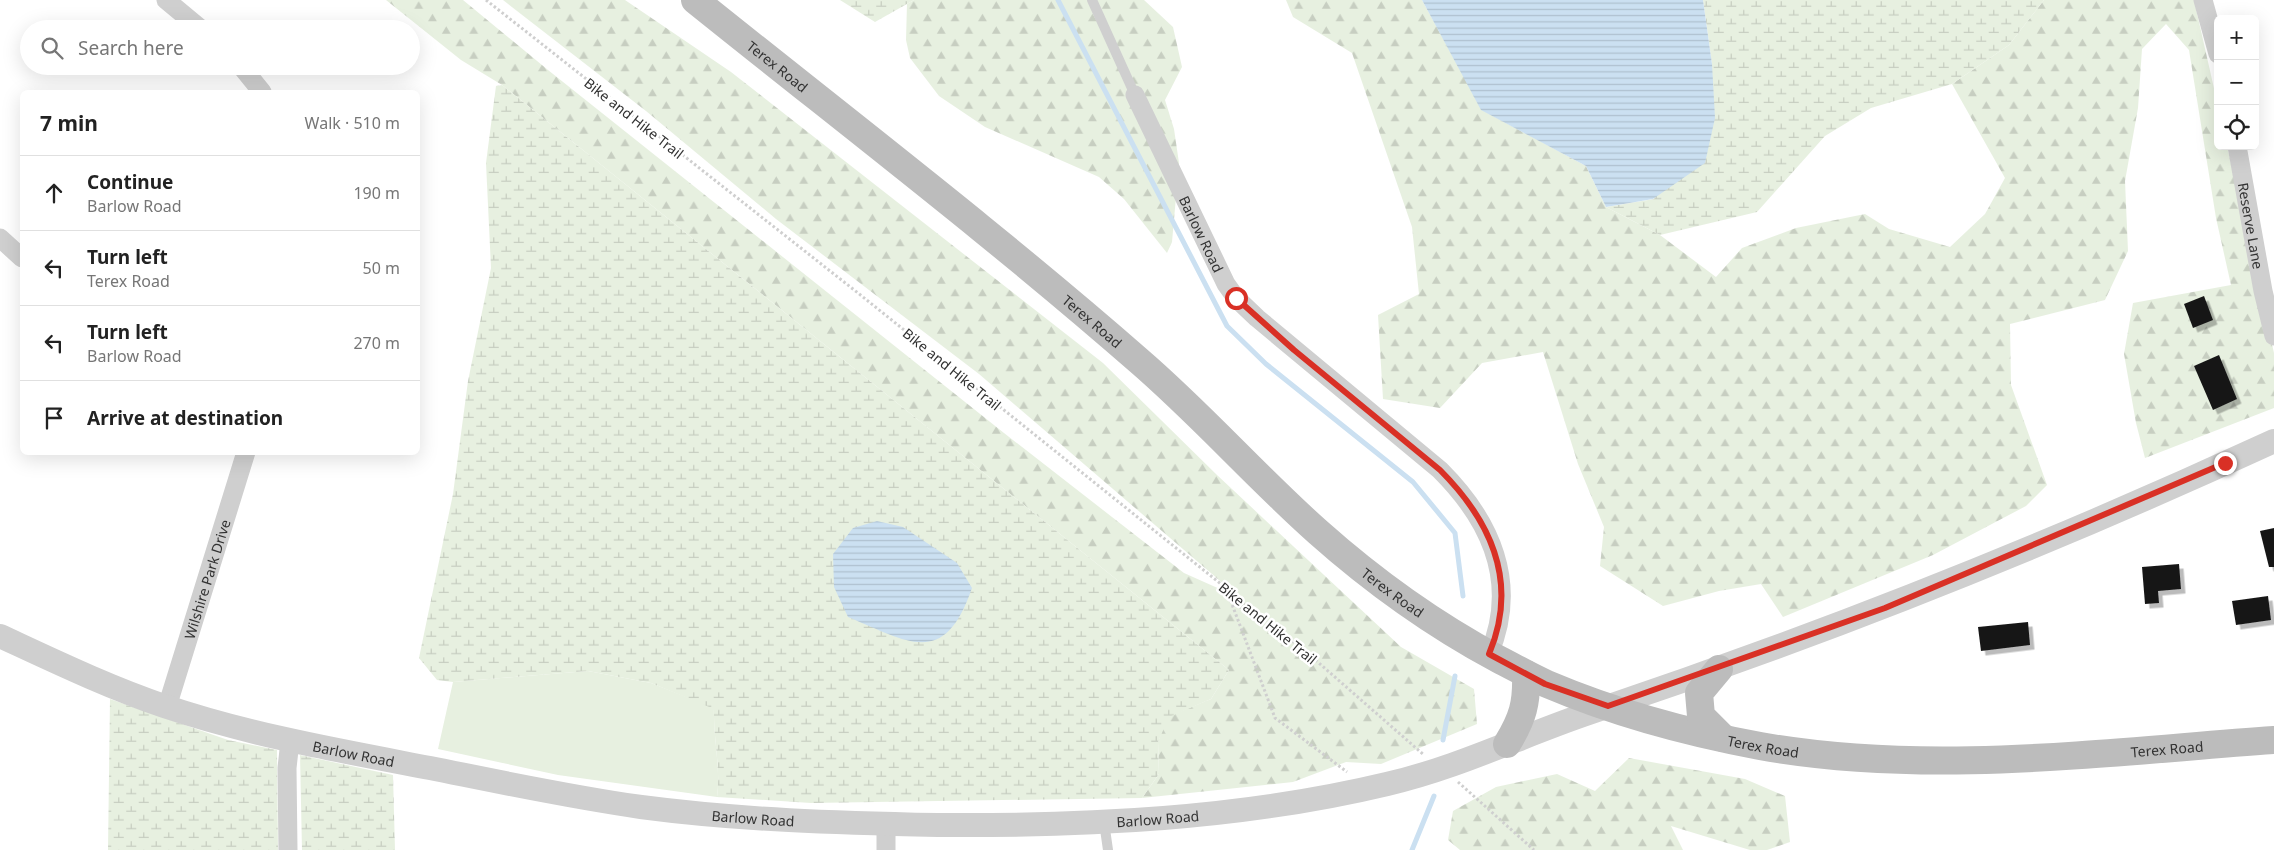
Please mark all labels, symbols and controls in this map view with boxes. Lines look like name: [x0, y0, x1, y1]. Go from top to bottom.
map controls: [2214, 15, 2259, 150]
button: +: [2214, 15, 2259, 60]
search box: [20, 20, 420, 75]
icon: search: [38, 34, 66, 62]
text: Search here: [78, 35, 184, 61]
street label: Terex Road: [743, 36, 812, 96]
button: −: [2214, 60, 2259, 105]
street label: Bike and Hike Trail: [580, 73, 688, 163]
button: locate: [2214, 105, 2259, 150]
text: 7 min: [40, 109, 98, 137]
text: Walk · 510 m: [305, 112, 400, 134]
text: Continue: [87, 169, 173, 195]
icon: ahead: [40, 179, 68, 207]
street label: Reserve Lane: [2234, 181, 2268, 271]
text: 190 m: [353, 182, 400, 204]
street label: Barlow Road: [1175, 192, 1228, 275]
text: Barlow Road: [87, 195, 182, 217]
text: Turn left: [87, 244, 168, 270]
icon: left: [40, 254, 68, 282]
text: 50 m: [363, 257, 400, 279]
text: Terex Road: [87, 270, 170, 292]
route start: [1225, 287, 1248, 310]
street label: Terex Road: [1059, 290, 1126, 352]
text: Turn left: [87, 319, 168, 345]
street label: Bike and Hike Trail: [899, 323, 1005, 415]
icon: left: [40, 329, 68, 357]
text: 270 m: [353, 332, 400, 354]
text: Barlow Road: [87, 345, 182, 367]
icon: arrive: [40, 404, 68, 432]
text: Arrive at destination: [87, 405, 283, 431]
route end: [2214, 452, 2237, 475]
street label: Wilshire Park Drive: [179, 517, 234, 641]
street label: Terex Road: [1358, 563, 1428, 621]
street label: Bike and Hike Trail: [1215, 577, 1321, 669]
street label: Terex Road: [1726, 730, 1800, 761]
street label: Barlow Road: [311, 736, 396, 771]
street label: Terex Road: [2130, 736, 2204, 761]
street label: Barlow Road: [711, 805, 795, 830]
street label: Barlow Road: [1116, 805, 1200, 831]

